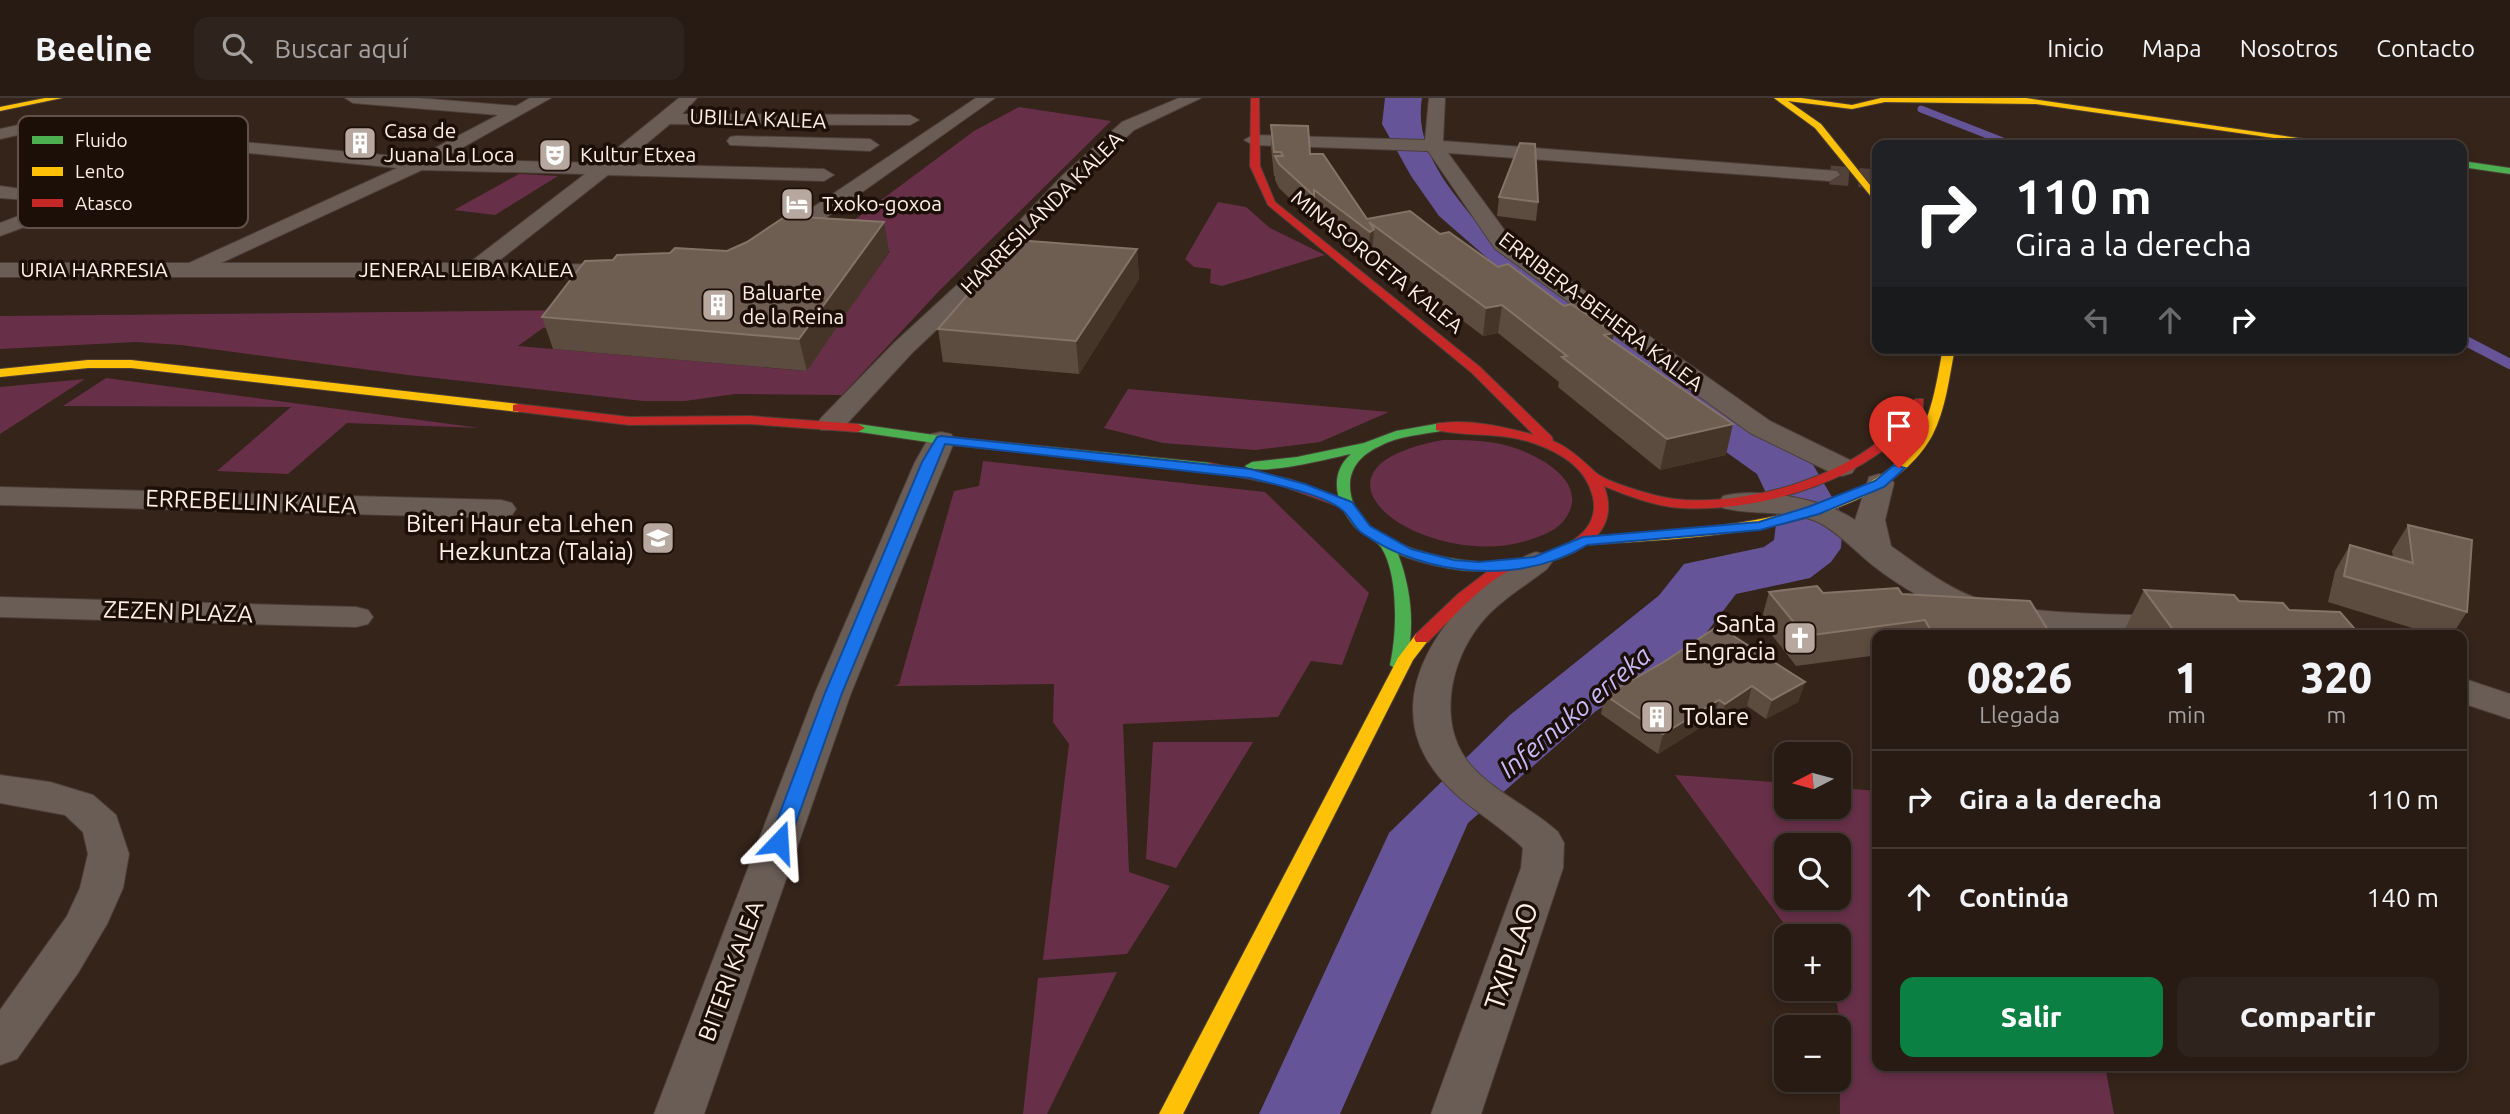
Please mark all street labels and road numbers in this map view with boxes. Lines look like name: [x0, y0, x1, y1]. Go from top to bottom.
street label: UBILLA KALEA: [689, 104, 827, 132]
street label: HARRESILANDA KALEA: [955, 126, 1128, 298]
street label: MINASOROETA KALEA: [1287, 185, 1468, 338]
street label: ERRIBERA-BEHERA KALEA: [1495, 227, 1709, 396]
street label: URIA HARRESIA: [20, 257, 168, 281]
street label: JENERAL LEIBA KALEA: [359, 257, 574, 281]
street label: ERREBELLIN KALEA: [145, 484, 358, 519]
street label: ZEZEN PLAZA: [103, 595, 254, 628]
street label: BITERI KALEA: [693, 897, 769, 1045]
street label: TXIPLAO: [1478, 898, 1543, 1014]

